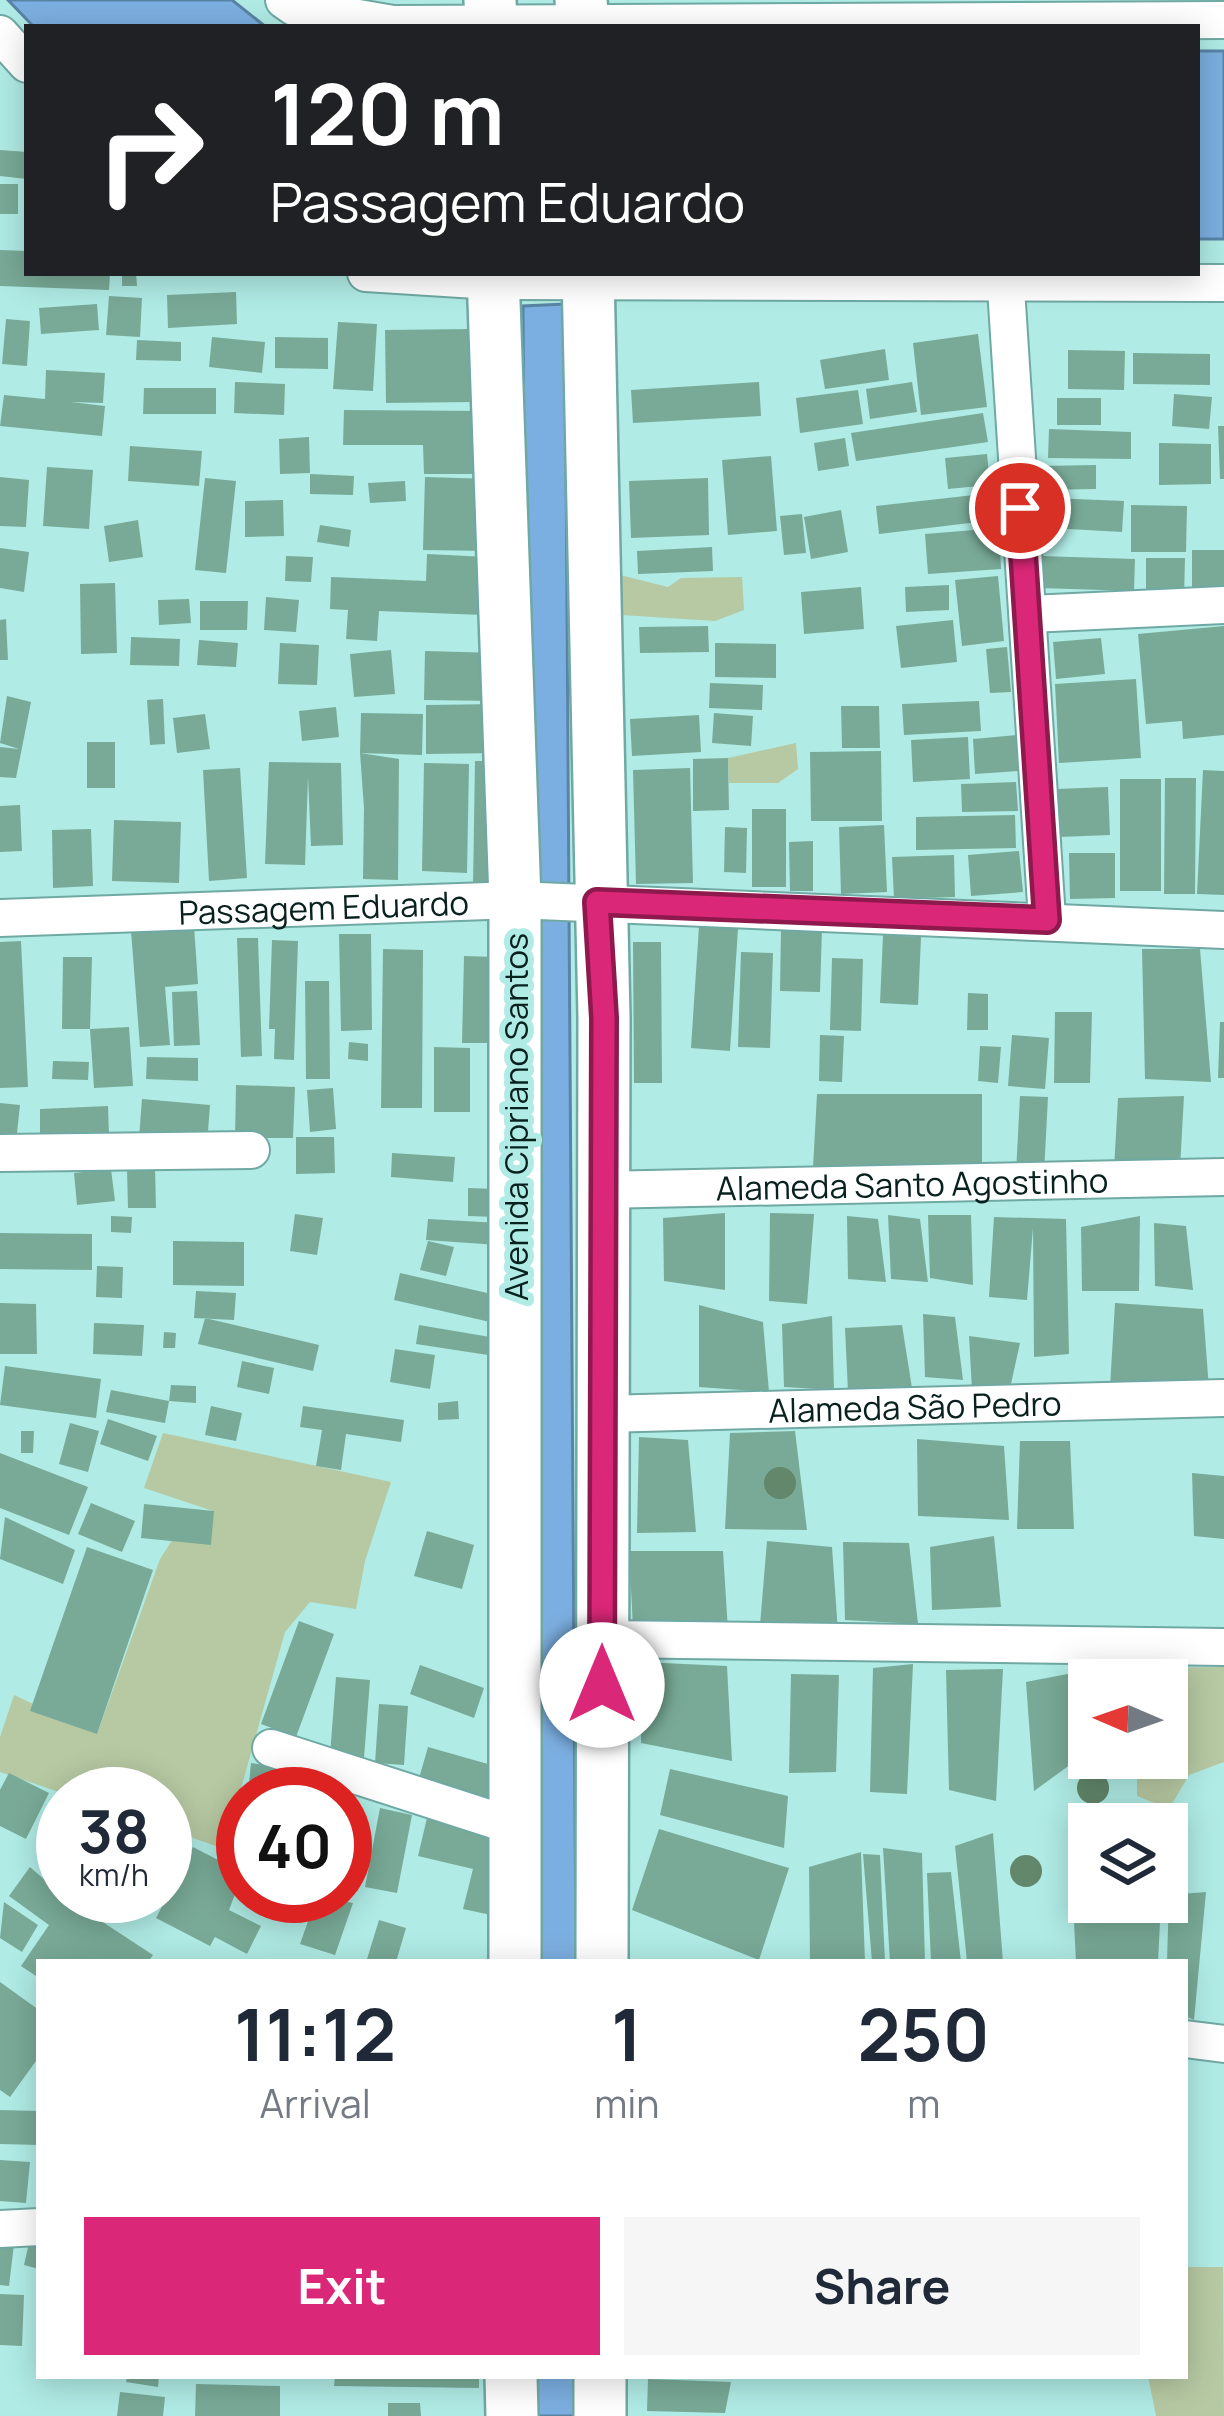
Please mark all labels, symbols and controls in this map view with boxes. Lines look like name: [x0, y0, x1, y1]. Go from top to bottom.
text: 120 m: [270, 55, 504, 170]
icon: right: [72, 72, 228, 228]
text: Passagem Eduardo: [270, 164, 745, 238]
pin: [969, 457, 1071, 559]
icon: arrive: [987, 475, 1053, 541]
street label: Passagem Eduardo: [178, 879, 470, 934]
street label: Avenida Cipriano Santos: [493, 933, 538, 1301]
street label: Alameda Santo Agostinho: [715, 1157, 1109, 1210]
street label: Alameda São Pedro: [768, 1380, 1062, 1432]
position arrow: [539, 1622, 665, 1748]
north arrow: [1068, 1659, 1188, 1779]
map controls: [1068, 1659, 1188, 1923]
speed limit sign: 40: [216, 1767, 372, 1923]
text: 38: [78, 1789, 150, 1871]
button: layers: [1068, 1803, 1188, 1923]
text: km/h: [79, 1854, 149, 1895]
text: 11:12: [234, 1984, 396, 2083]
text: 1: [611, 1984, 643, 2083]
text: 250: [858, 1984, 990, 2083]
text: Arrival: [259, 2076, 371, 2130]
text: min: [594, 2076, 660, 2130]
text: m: [907, 2076, 940, 2130]
button: Exit: [84, 2217, 600, 2355]
button: Share: [624, 2217, 1140, 2355]

